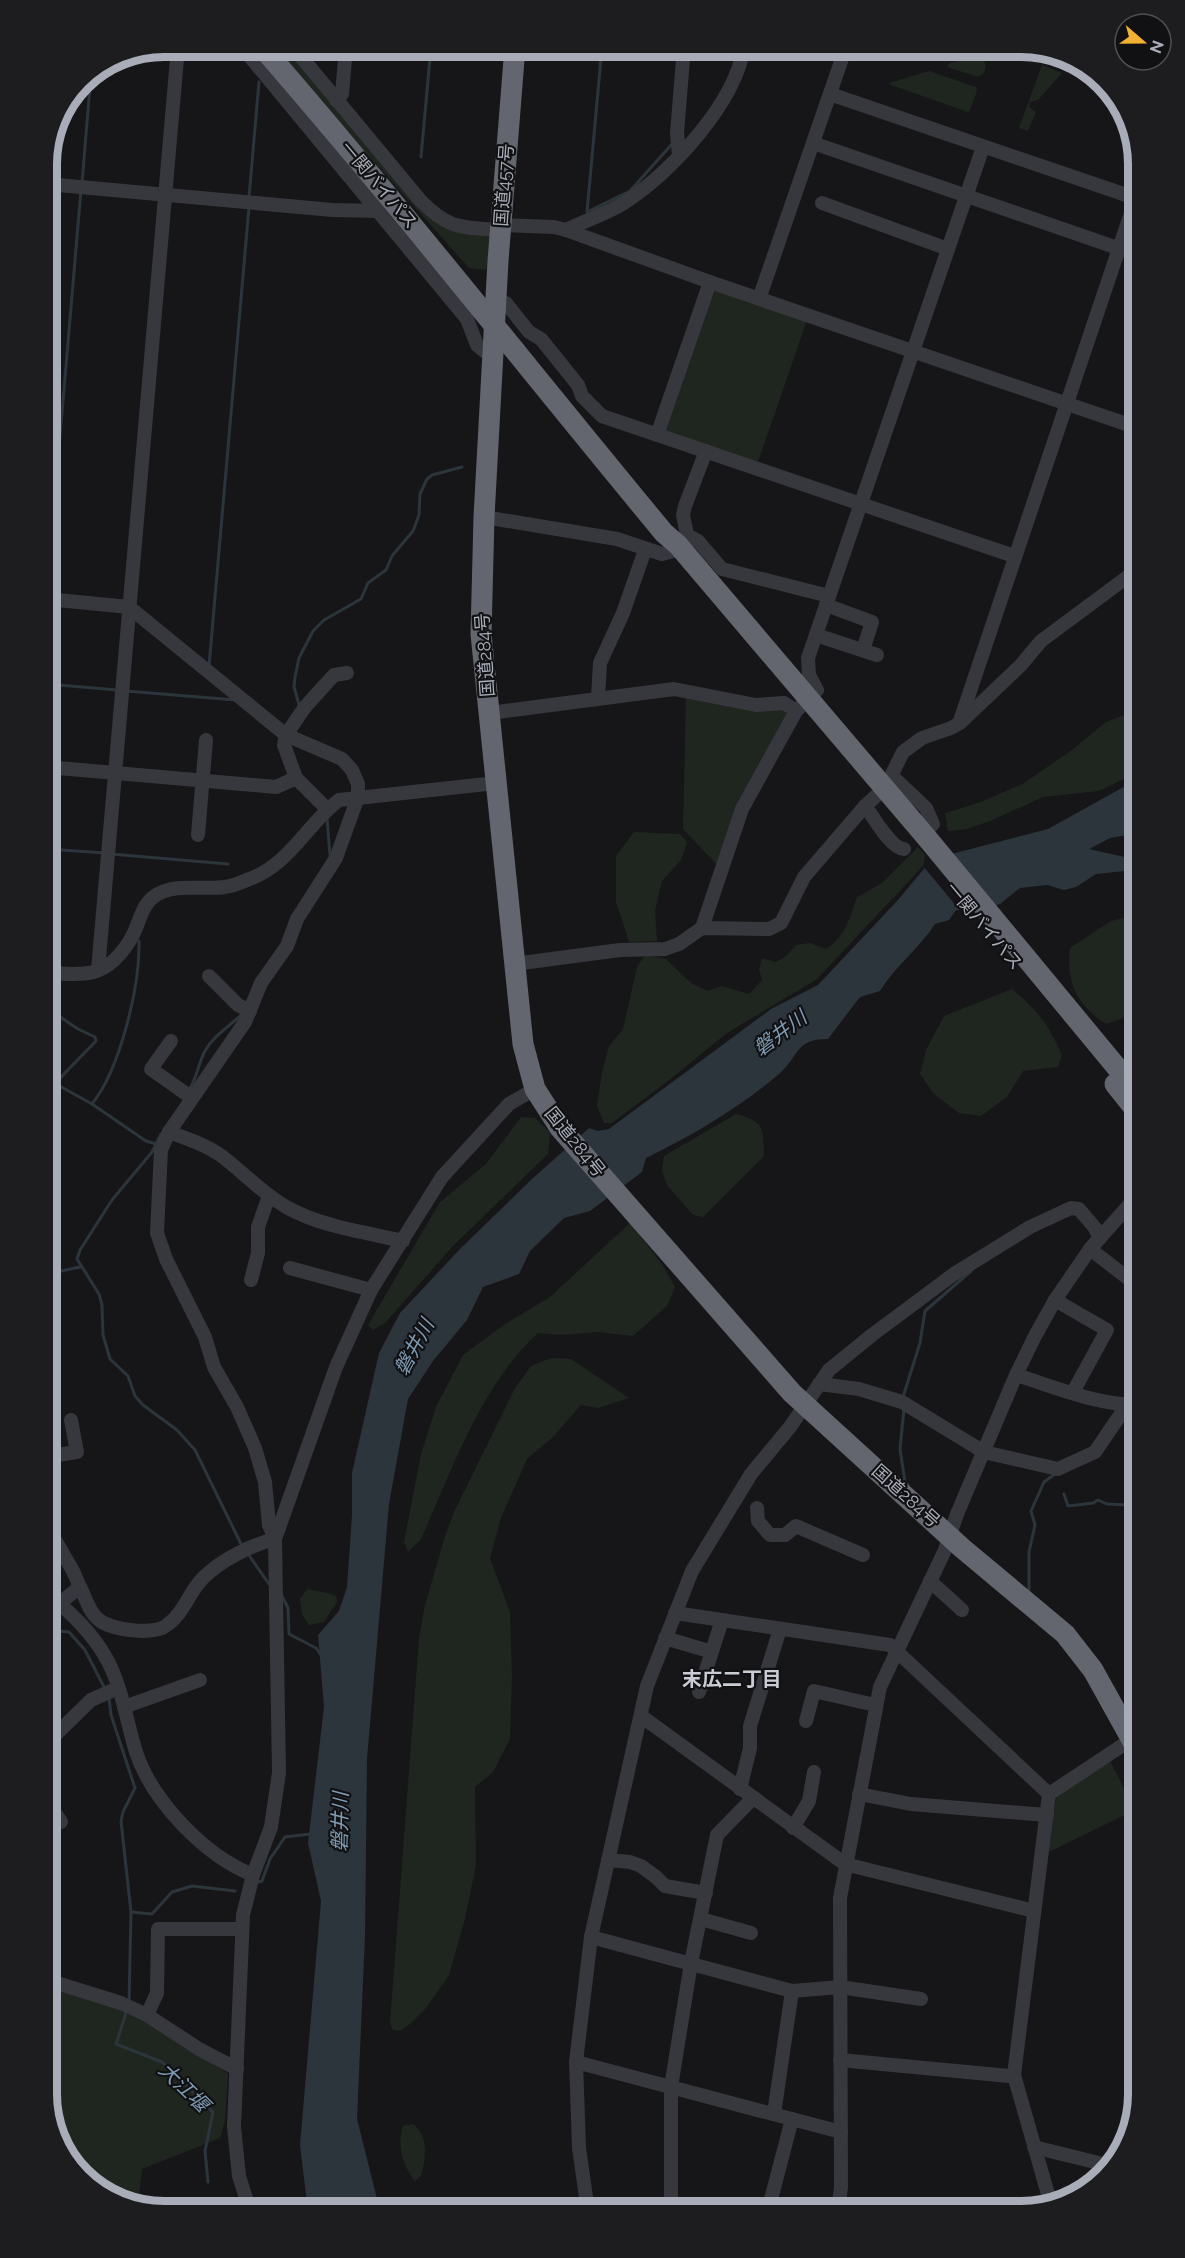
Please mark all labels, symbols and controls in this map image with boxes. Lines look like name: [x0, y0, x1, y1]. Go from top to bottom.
north arrow: [1113, 12, 1173, 72]
text: N: [1146, 38, 1168, 56]
street label: 一関バイパス: [337, 137, 422, 233]
street label: 国道457号: [490, 143, 517, 227]
street label: 国道284号: [471, 612, 498, 698]
street label: 一関バイパス: [942, 878, 1027, 974]
water label: 磐井川: [749, 1004, 813, 1061]
street label: 国道284号: [541, 1102, 610, 1181]
water label: 磐井川: [389, 1313, 440, 1379]
street label: 国道284号: [868, 1460, 945, 1531]
district label: 末広二丁目: [682, 1667, 782, 1691]
water label: 磐井川: [327, 1790, 353, 1852]
water label: 大江堰: [154, 2058, 217, 2119]

